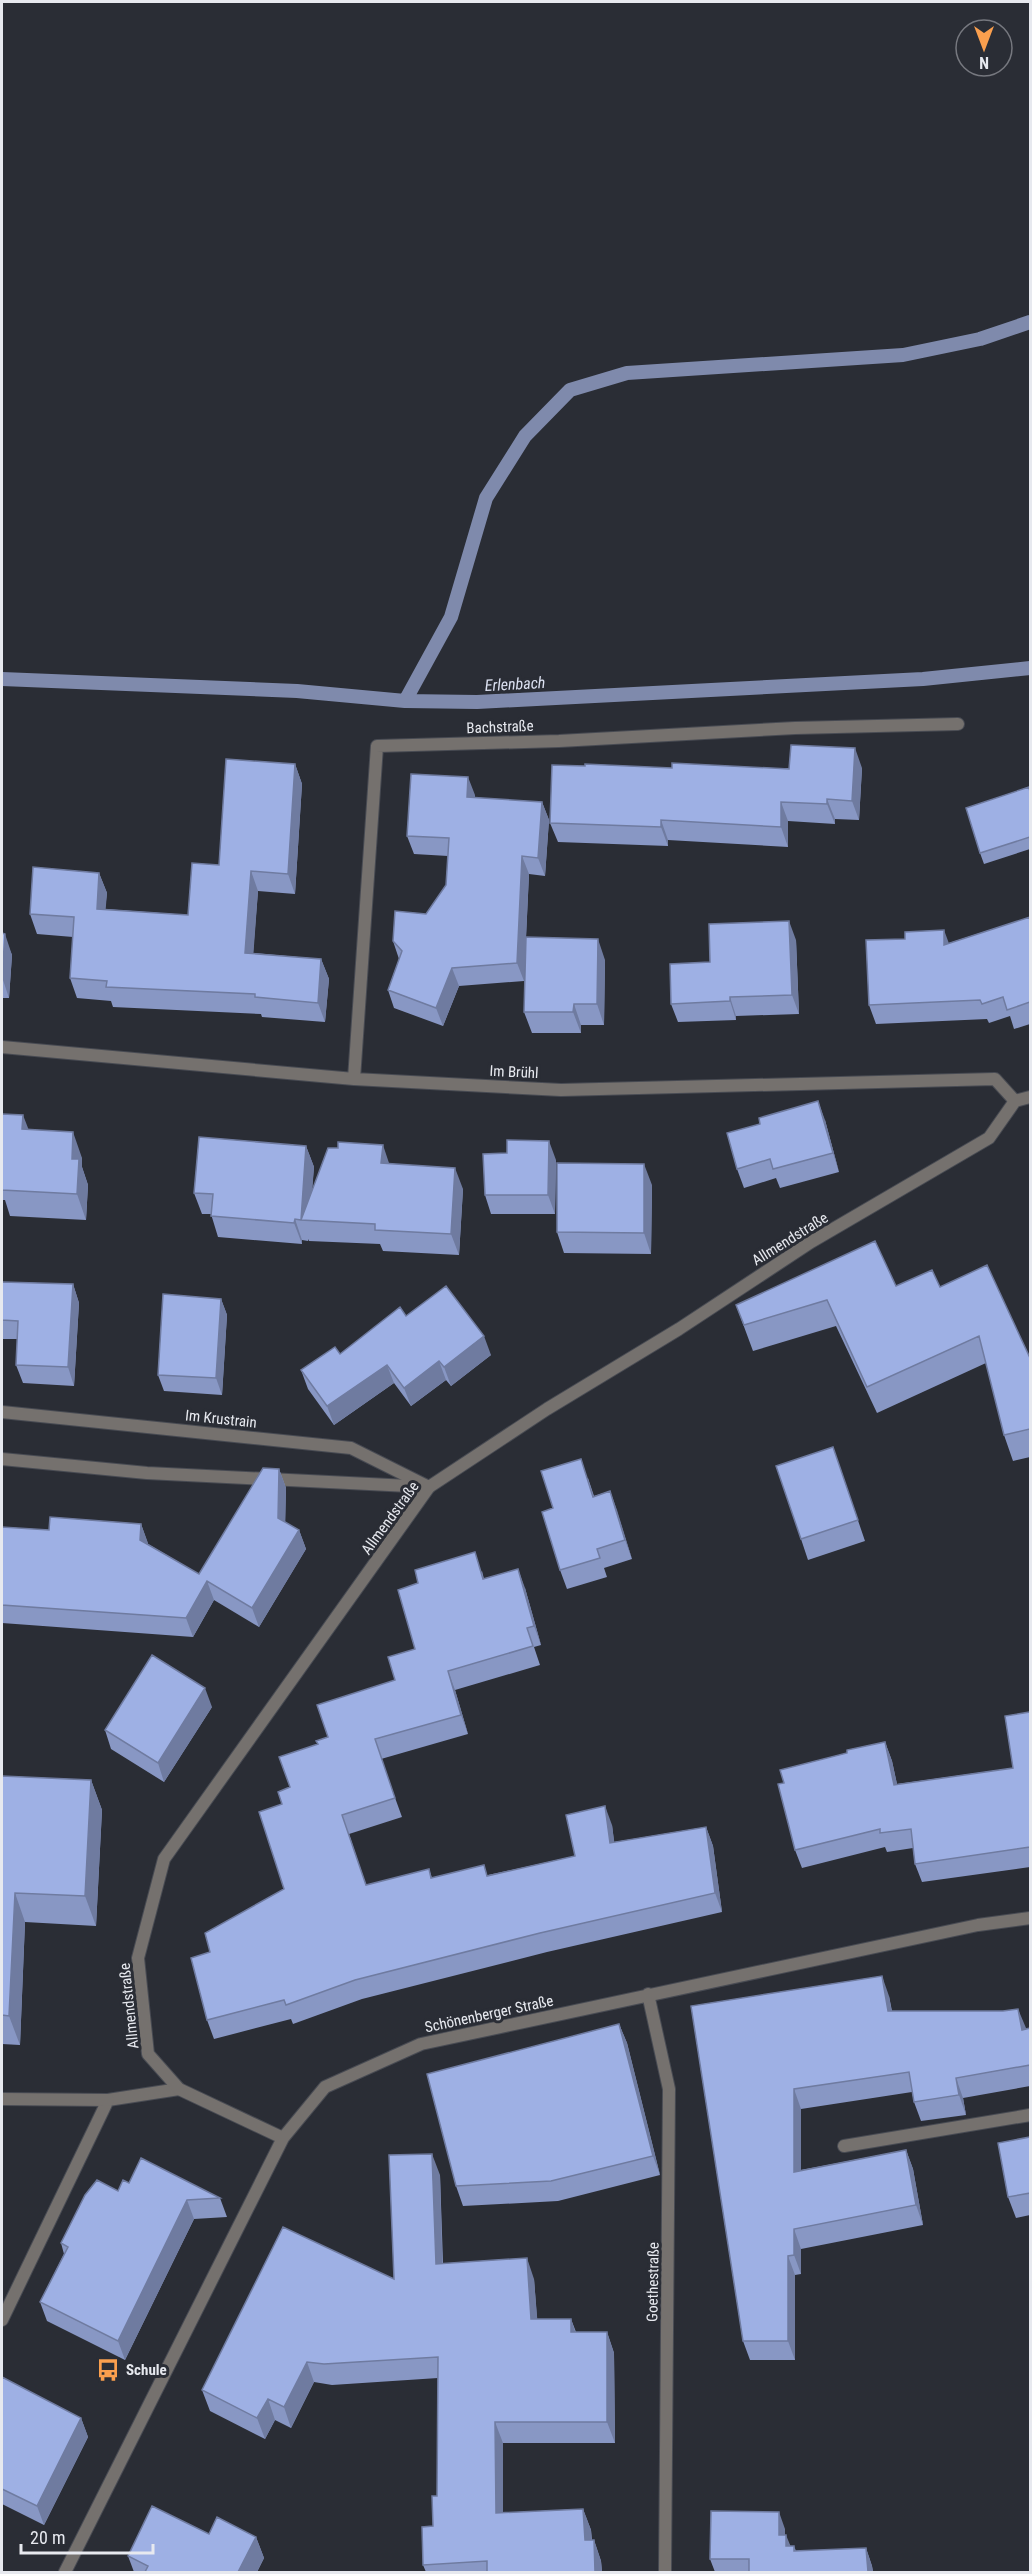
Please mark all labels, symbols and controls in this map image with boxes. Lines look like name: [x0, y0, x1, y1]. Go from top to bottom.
north arrow: [954, 18, 1014, 78]
text: N: [979, 53, 989, 72]
water label: Erlenbach: [484, 673, 546, 695]
street label: Bachstraße: [466, 717, 534, 737]
street label: Im Brühl: [489, 1062, 539, 1082]
street label: Allmendstraße: [749, 1209, 831, 1269]
street label: Im Krustrain: [184, 1406, 258, 1432]
street label: Allmendstraße: [357, 1478, 423, 1558]
street label: Allmendstraße: [116, 1962, 142, 2050]
street label: Schönenberger Straße: [423, 1992, 555, 2036]
street label: Goethestraße: [643, 2242, 663, 2322]
bus stop icon: Schule: [95, 2357, 121, 2383]
place label: Schule: [126, 2361, 167, 2379]
scale bar: [21, 2517, 153, 2555]
text: 20 m: [30, 2527, 65, 2548]

